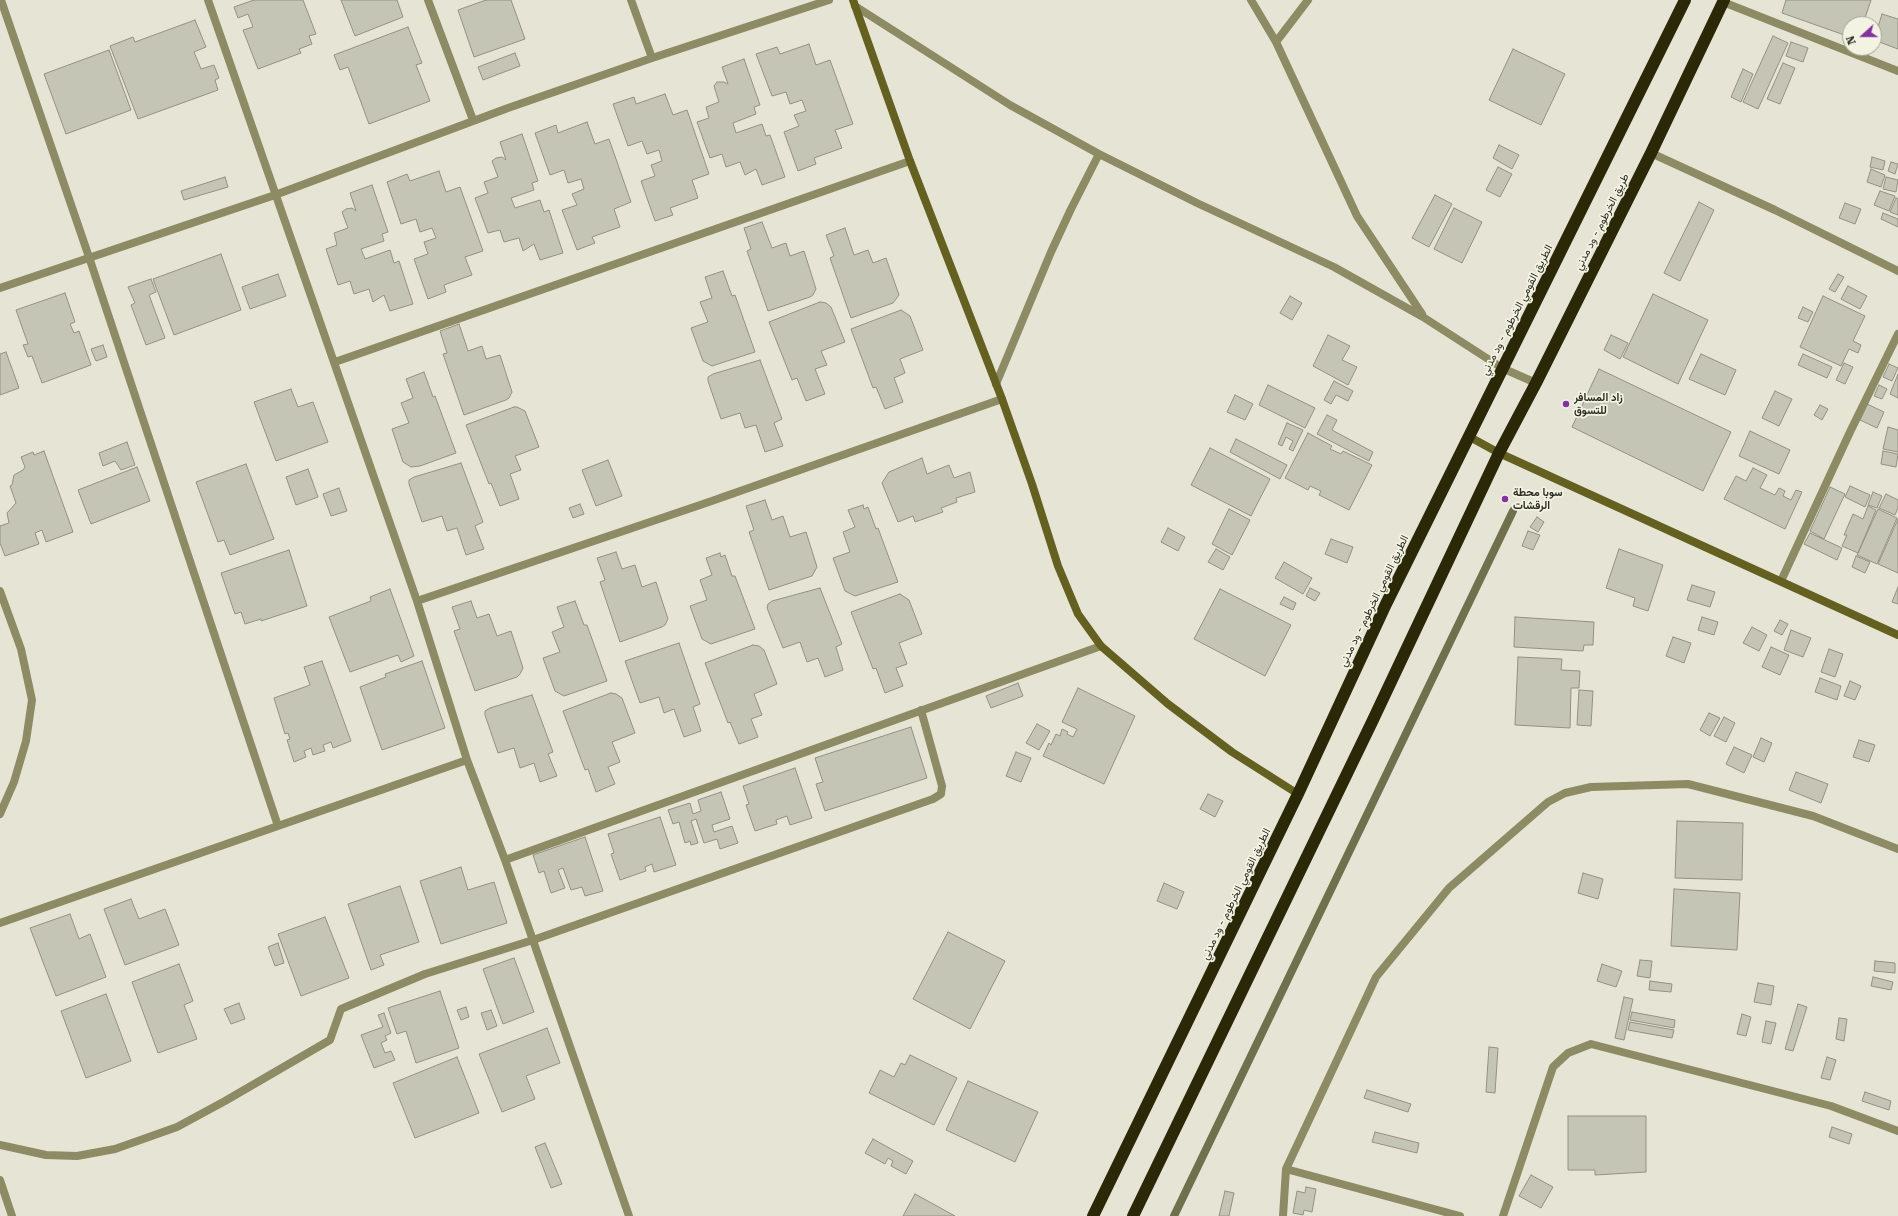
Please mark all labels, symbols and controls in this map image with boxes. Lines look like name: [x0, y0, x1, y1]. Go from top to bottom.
north arrow: [1842, 16, 1882, 56]
text: N: [1844, 34, 1859, 46]
street label: طريق الخرطوم - ود مدني: [1572, 171, 1632, 273]
street label: الطريق القومي الخرطوم - ود مدني: [1478, 243, 1556, 377]
place label: زاد المسافر للتسوق: [1574, 391, 1623, 417]
marker: زاد المسافر للتسوق: [1561, 399, 1571, 409]
place label: سوبا محطة الرقشات: [1513, 486, 1563, 512]
marker: سوبا محطة الرقشات: [1500, 494, 1510, 504]
street label: الطريق القومي الخرطوم - ود مدني: [1336, 533, 1412, 669]
street label: الطريق القومي الخرطوم - ود مدني: [1198, 826, 1274, 962]

